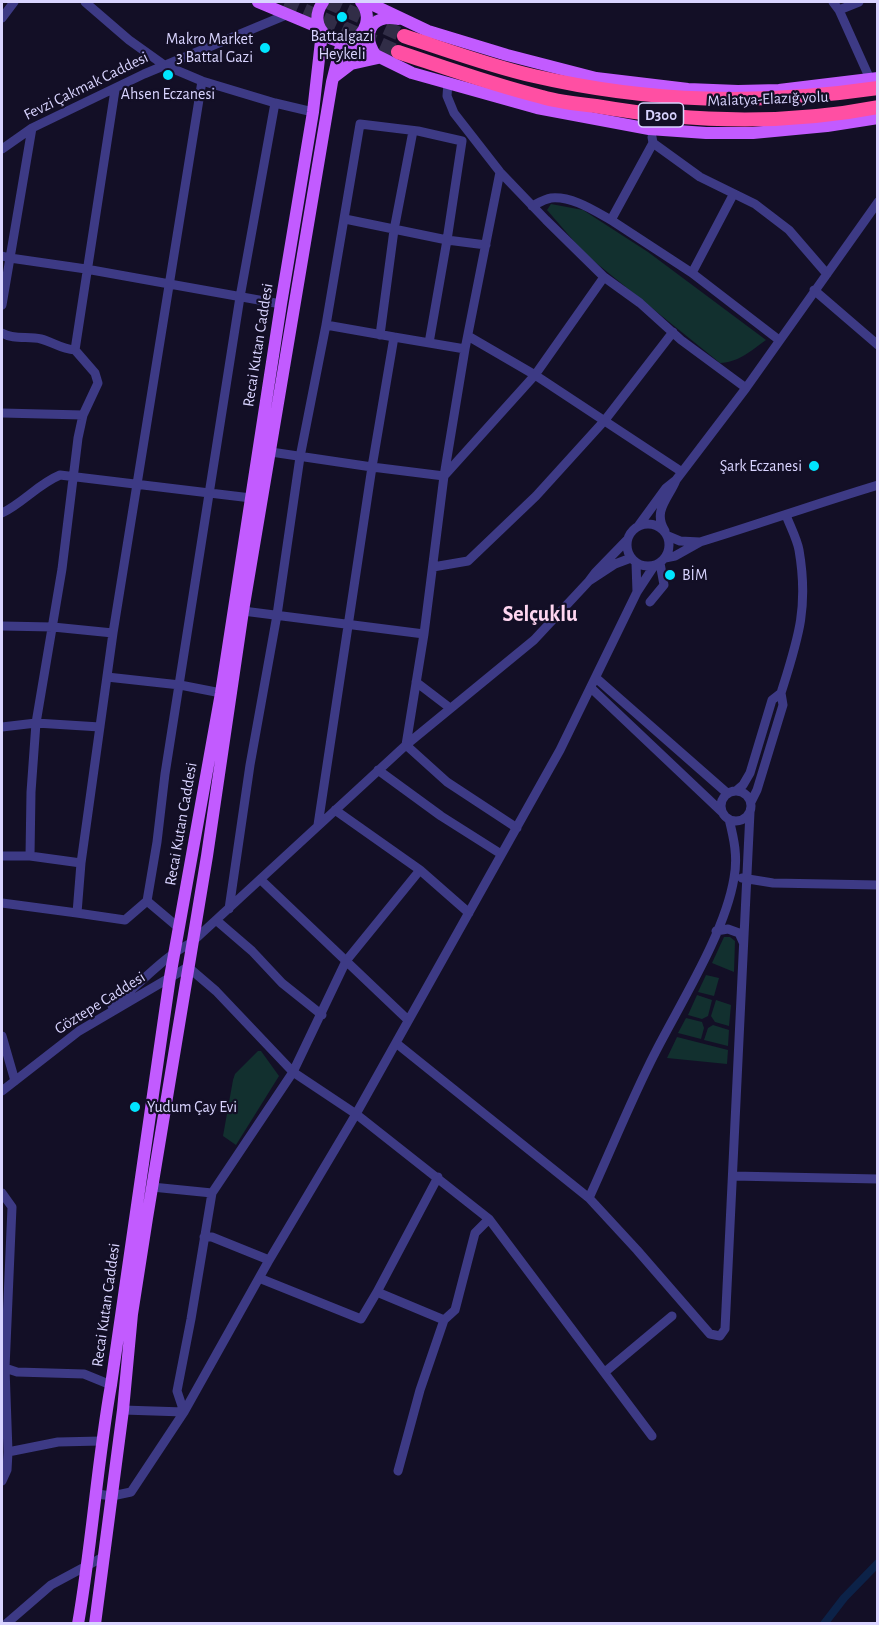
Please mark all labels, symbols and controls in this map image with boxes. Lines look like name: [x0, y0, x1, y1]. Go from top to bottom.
marker: Battalgazi Heykeli: [335, 10, 349, 24]
place label: Battalgazi Heykeli: [311, 26, 373, 64]
place label: Makro Market 3 Battal Gazi: [166, 29, 253, 67]
marker: Makro Market 3 Battal Gazi: [258, 41, 272, 55]
street label: Fevzi Çakmak Caddesi: [21, 48, 151, 124]
marker: Ahsen Eczanesi: [161, 68, 175, 82]
place label: Ahsen Eczanesi: [121, 84, 215, 104]
street label: Malatya-Elazığ yolu: [707, 87, 829, 111]
road number: D300: [638, 103, 684, 127]
street label: Recai Kutan Caddesi: [239, 282, 277, 408]
place label: Şark Eczanesi: [720, 456, 802, 476]
marker: Şark Eczanesi: [807, 459, 821, 473]
place label: BİM: [682, 565, 708, 585]
marker: BİM: [663, 568, 677, 582]
district label: Selçuklu: [503, 601, 577, 627]
street label: Recai Kutan Caddesi: [161, 761, 201, 887]
street label: Göztepe Caddesi: [51, 967, 149, 1039]
place label: Yudum Çay Evi: [147, 1097, 237, 1117]
marker: Yudum Çay Evi: [128, 1100, 142, 1114]
street label: Recai Kutan Caddesi: [88, 1242, 124, 1368]

